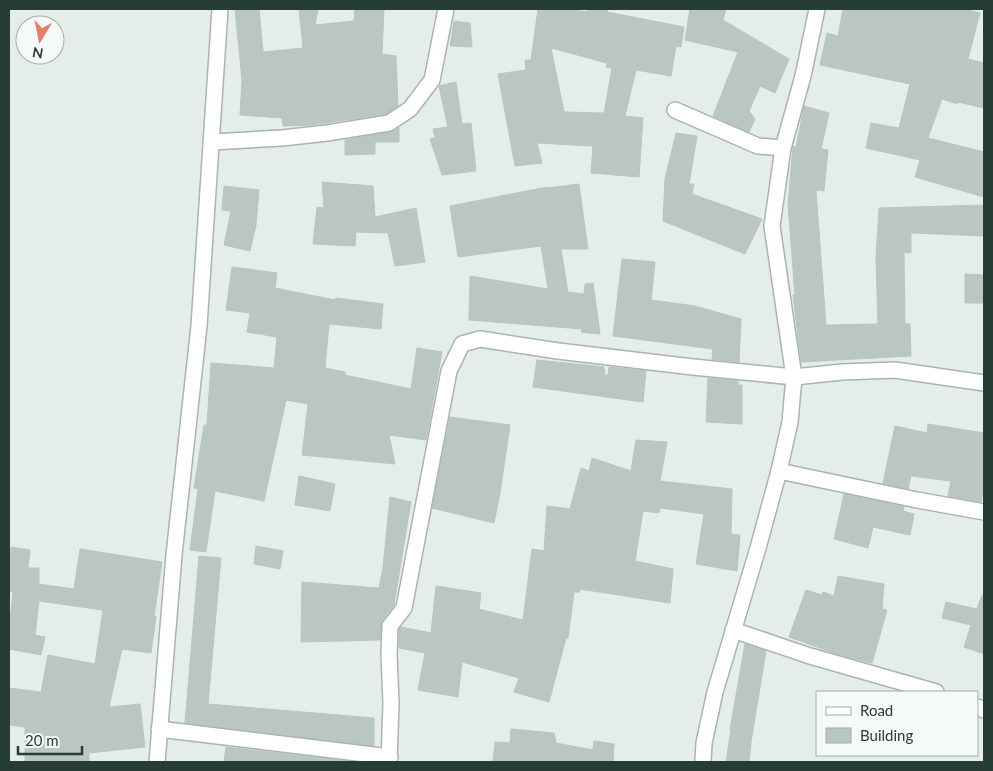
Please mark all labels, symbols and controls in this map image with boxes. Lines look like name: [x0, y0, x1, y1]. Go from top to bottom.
north arrow: [15, 15, 65, 65]
text: N: [31, 44, 44, 63]
legend: [816, 691, 978, 756]
text: Road: [860, 701, 893, 719]
scale bar: [18, 724, 81, 756]
text: Building: [860, 726, 913, 744]
text: 20 m: [25, 731, 59, 749]

